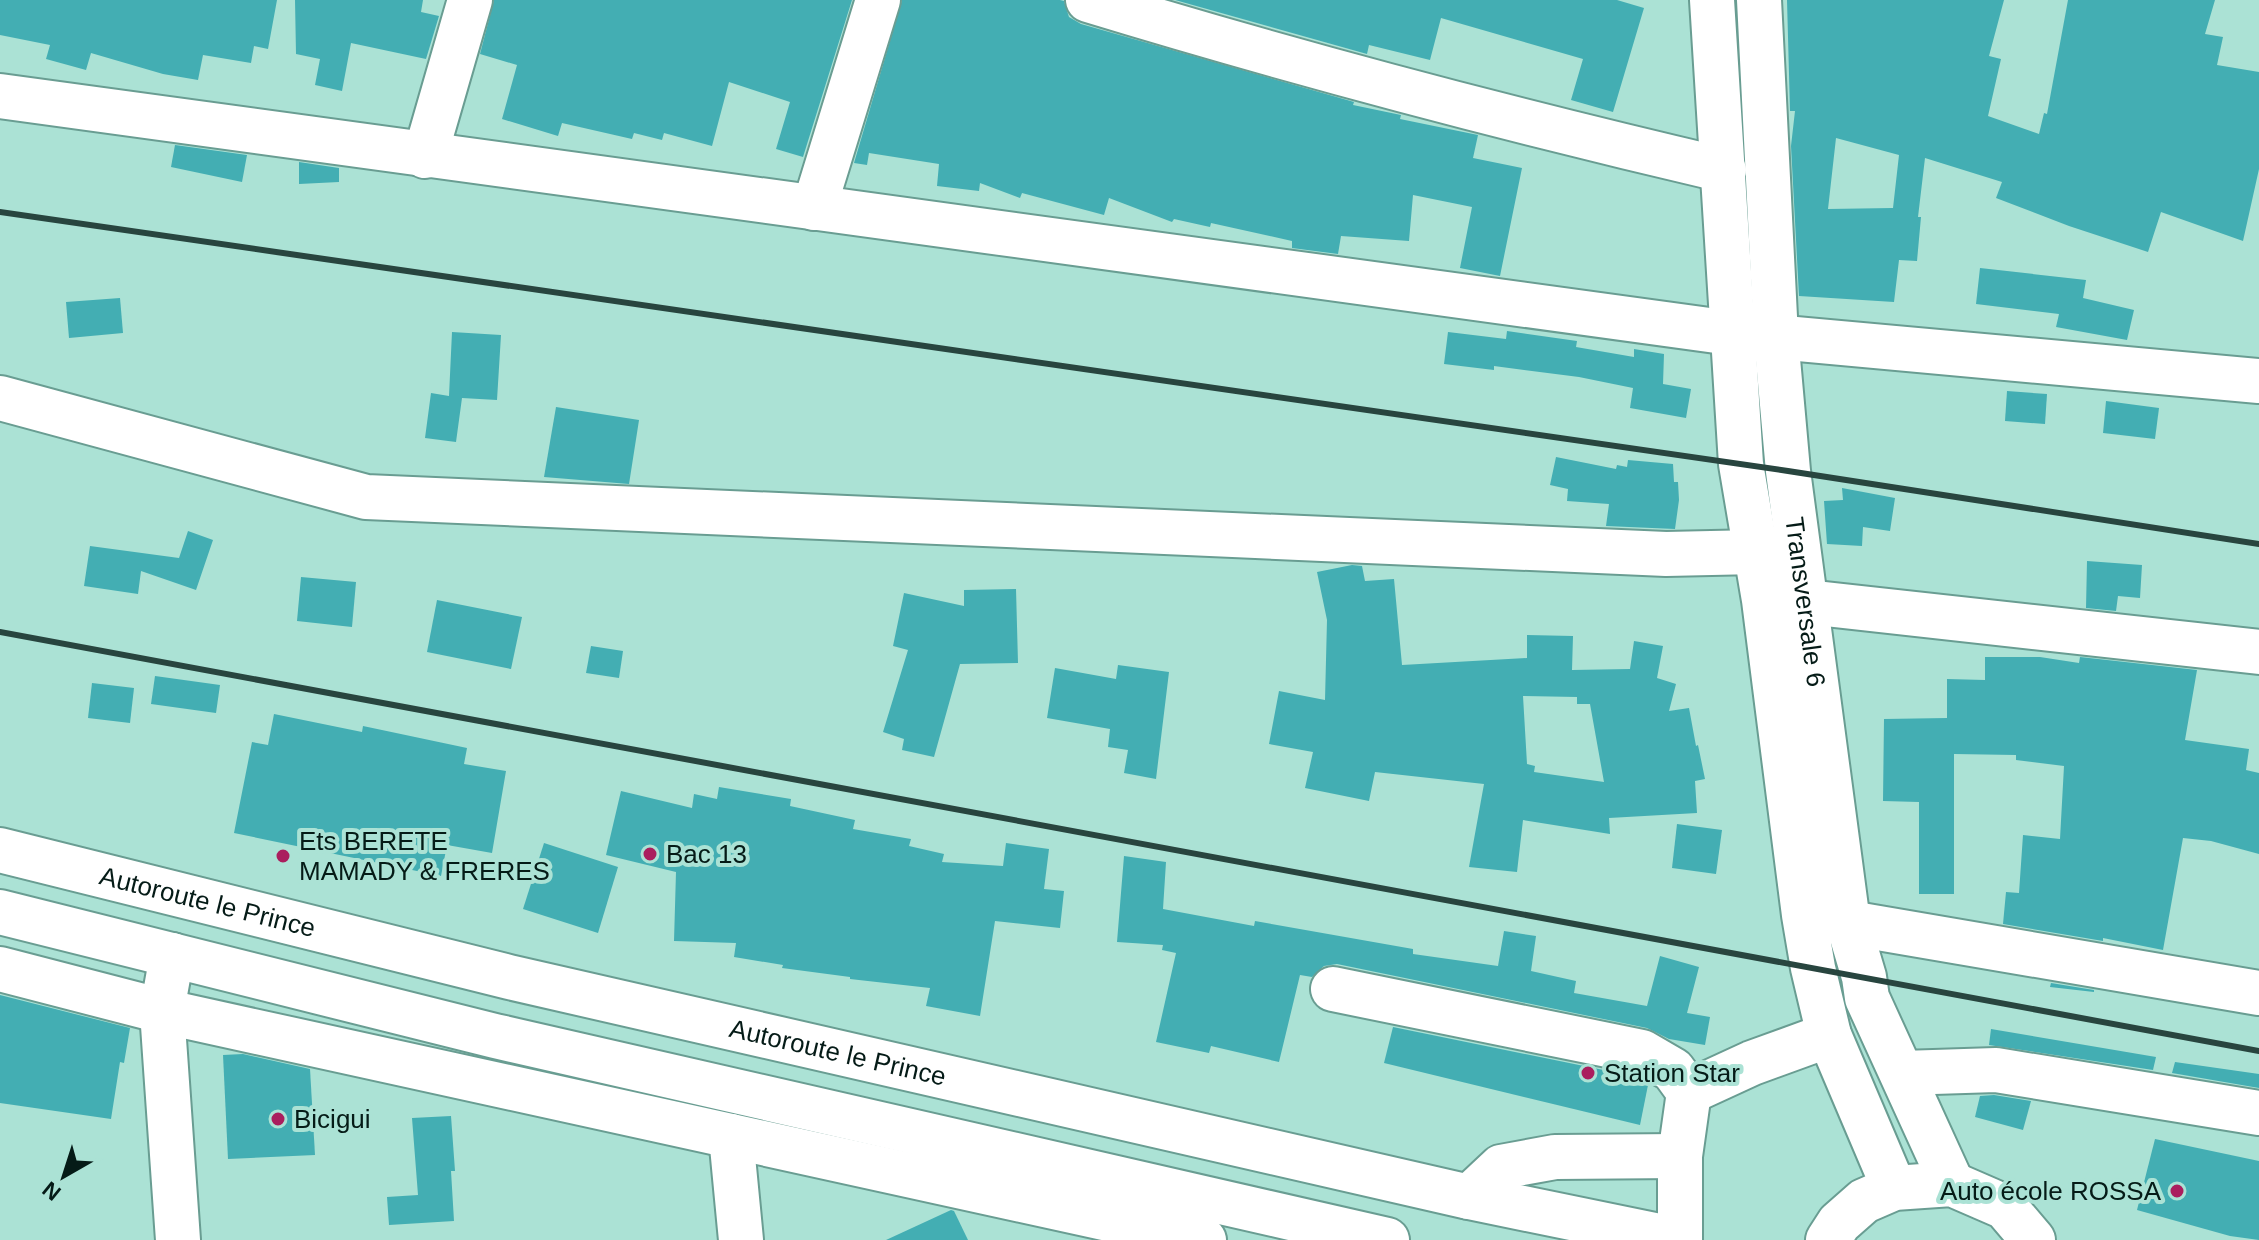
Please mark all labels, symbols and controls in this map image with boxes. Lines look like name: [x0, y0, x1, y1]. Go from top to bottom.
street label: Transversale 6: [1779, 515, 1832, 689]
place label: Ets BERETE MAMADY & FRERES: [299, 826, 550, 886]
place label: Bac 13: [666, 839, 747, 869]
marker: Bac 13: [641, 845, 659, 863]
marker: Ets BERETE MAMADY & FRERES: [274, 847, 292, 865]
street label: Autoroute le Prince: [97, 860, 319, 943]
street label: Autoroute le Prince: [727, 1013, 949, 1092]
place label: Station Star: [1604, 1058, 1740, 1088]
marker: Station Star: [1579, 1064, 1597, 1082]
place label: Bicigui: [294, 1104, 371, 1134]
marker: Bicigui: [269, 1110, 287, 1128]
north arrow: [24, 1136, 104, 1216]
text: N: [38, 1176, 66, 1206]
place label: Auto école ROSSA: [1940, 1176, 2162, 1206]
marker: Auto école ROSSA: [2168, 1182, 2186, 1200]

